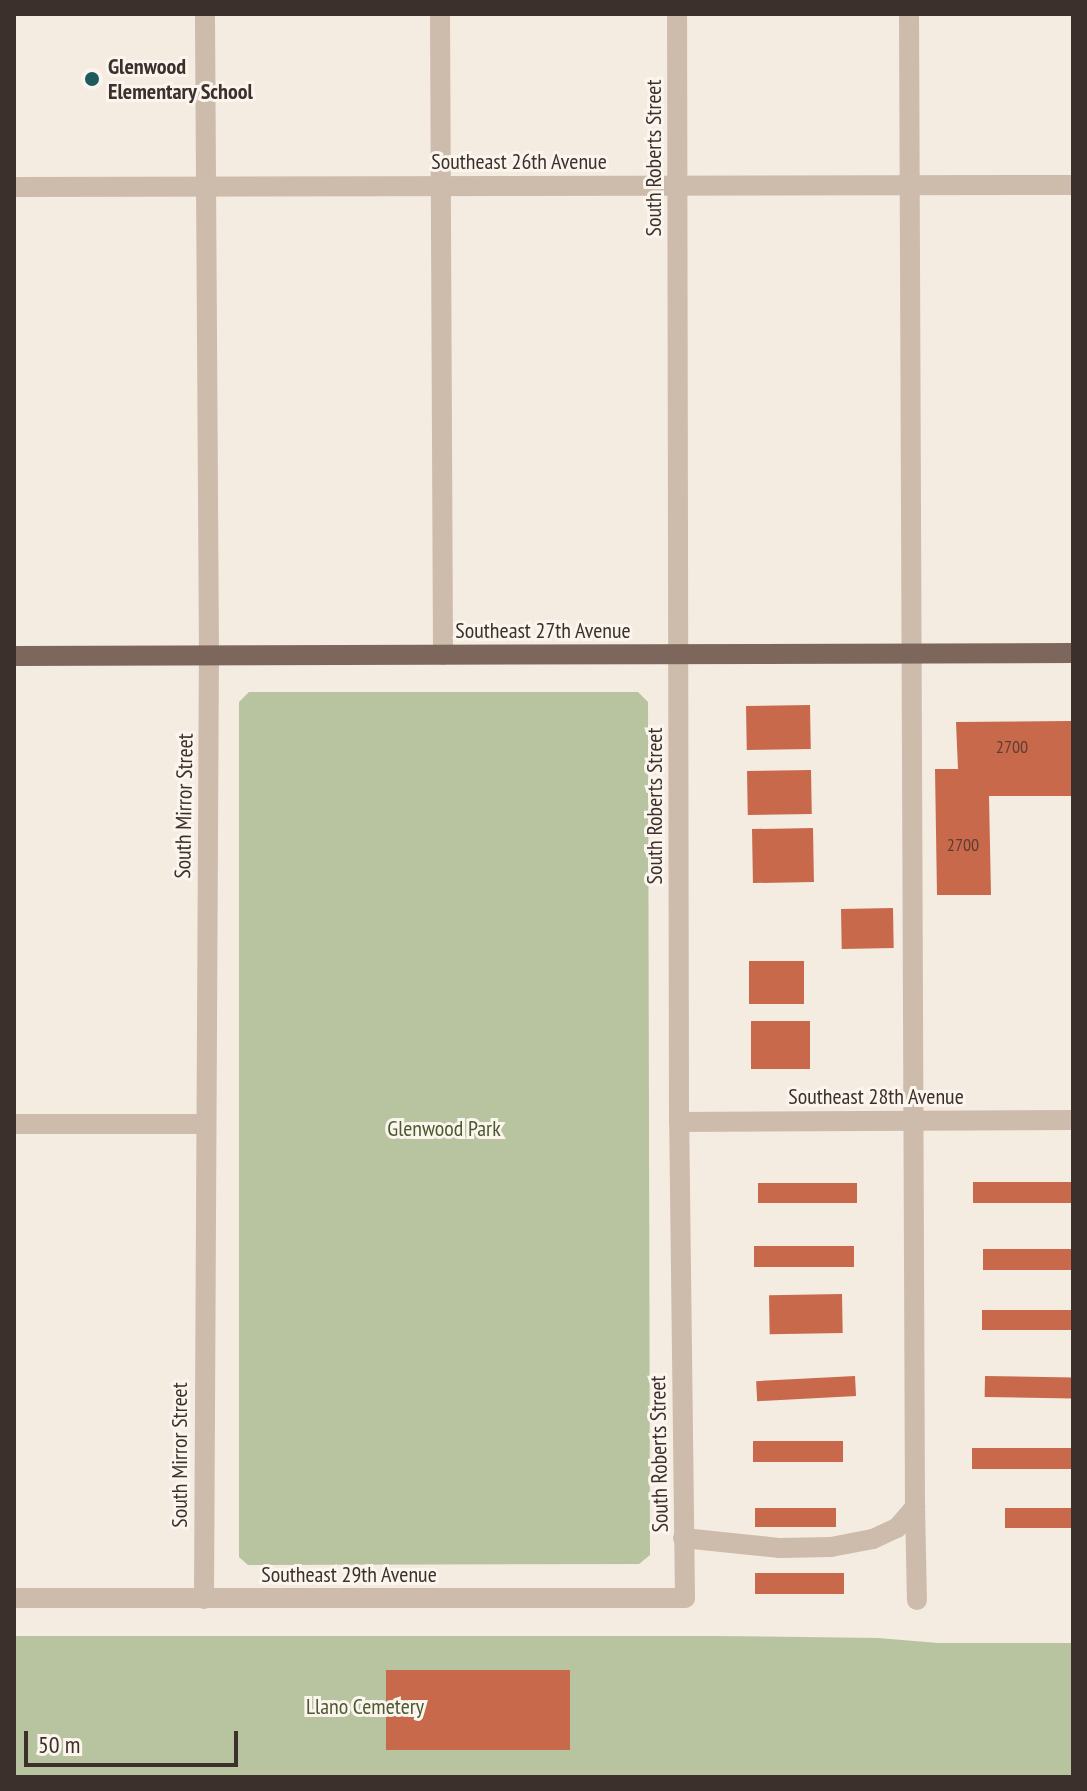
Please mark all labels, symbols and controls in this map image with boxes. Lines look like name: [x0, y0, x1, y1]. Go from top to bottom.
place label: Glenwood Elementary School: [108, 53, 254, 104]
marker: Glenwood Elementary School: [83, 70, 101, 88]
street label: South Roberts Street: [641, 80, 667, 236]
street label: Southeast 26th Avenue: [431, 149, 607, 175]
street label: Southeast 27th Avenue: [455, 618, 631, 644]
street label: South Roberts Street: [642, 728, 668, 884]
street label: South Mirror Street: [170, 733, 198, 879]
house number: 2700: [996, 736, 1028, 758]
house number: 2700: [947, 834, 979, 856]
street label: Southeast 28th Avenue: [788, 1084, 964, 1110]
park label: Glenwood Park: [387, 1116, 501, 1142]
street label: South Roberts Street: [644, 1375, 674, 1533]
street label: South Mirror Street: [167, 1382, 193, 1528]
street label: Southeast 29th Avenue: [261, 1562, 437, 1588]
park label: Llano Cemetery: [306, 1694, 424, 1720]
scale bar: [28, 1715, 242, 1765]
text: 50 m: [38, 1729, 80, 1760]

